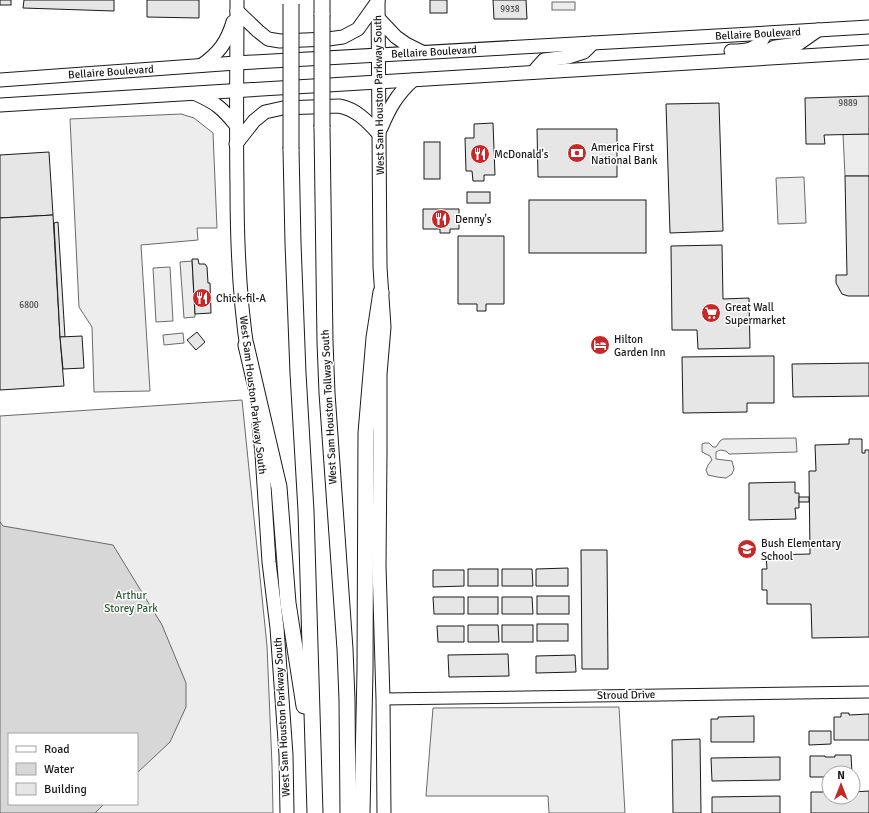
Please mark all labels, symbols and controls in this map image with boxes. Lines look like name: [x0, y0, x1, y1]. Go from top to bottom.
house number: 9938: [500, 4, 520, 15]
street label: West Sam Houston Parkway South: [371, 15, 387, 175]
street label: Bellaire Boulevard: [715, 25, 801, 43]
street label: Bellaire Boulevard: [391, 43, 477, 61]
street label: Bellaire Boulevard: [68, 63, 155, 81]
house number: 9889: [838, 98, 858, 109]
place label: America First National Bank: [591, 141, 658, 167]
bank icon: America First National Bank: [566, 142, 588, 164]
restaurant icon: McDonald's: [469, 143, 491, 165]
place label: McDonald's: [494, 148, 549, 161]
restaurant icon: Denny's: [430, 208, 452, 230]
place label: Denny's: [455, 213, 492, 226]
restaurant icon: Chick-fil-A: [191, 287, 213, 309]
place label: Chick-fil-A: [216, 292, 266, 305]
house number: 6800: [19, 300, 39, 311]
place label: Great Wall Supermarket: [725, 301, 786, 327]
supermarket icon: Great Wall Supermarket: [700, 302, 722, 324]
street label: West Sam Houston Parkway South: [237, 315, 269, 475]
street label: West Sam Houston Tollway South: [318, 329, 340, 485]
place label: Hilton Garden Inn: [614, 333, 666, 359]
hotel icon: Hilton Garden Inn: [589, 334, 611, 356]
place label: Bush Elementary School: [761, 537, 842, 563]
school or university icon: Bush Elementary School: [736, 538, 758, 560]
park label: Arthur Storey Park: [104, 589, 158, 615]
street label: West Sam Houston Parkway South: [271, 637, 293, 797]
street label: Stroud Drive: [597, 688, 655, 702]
legend: [8, 733, 138, 805]
text: Road: [44, 742, 70, 757]
text: Water: [44, 762, 75, 777]
north arrow: [821, 765, 861, 805]
text: N: [837, 769, 845, 782]
text: Building: [44, 782, 87, 797]

